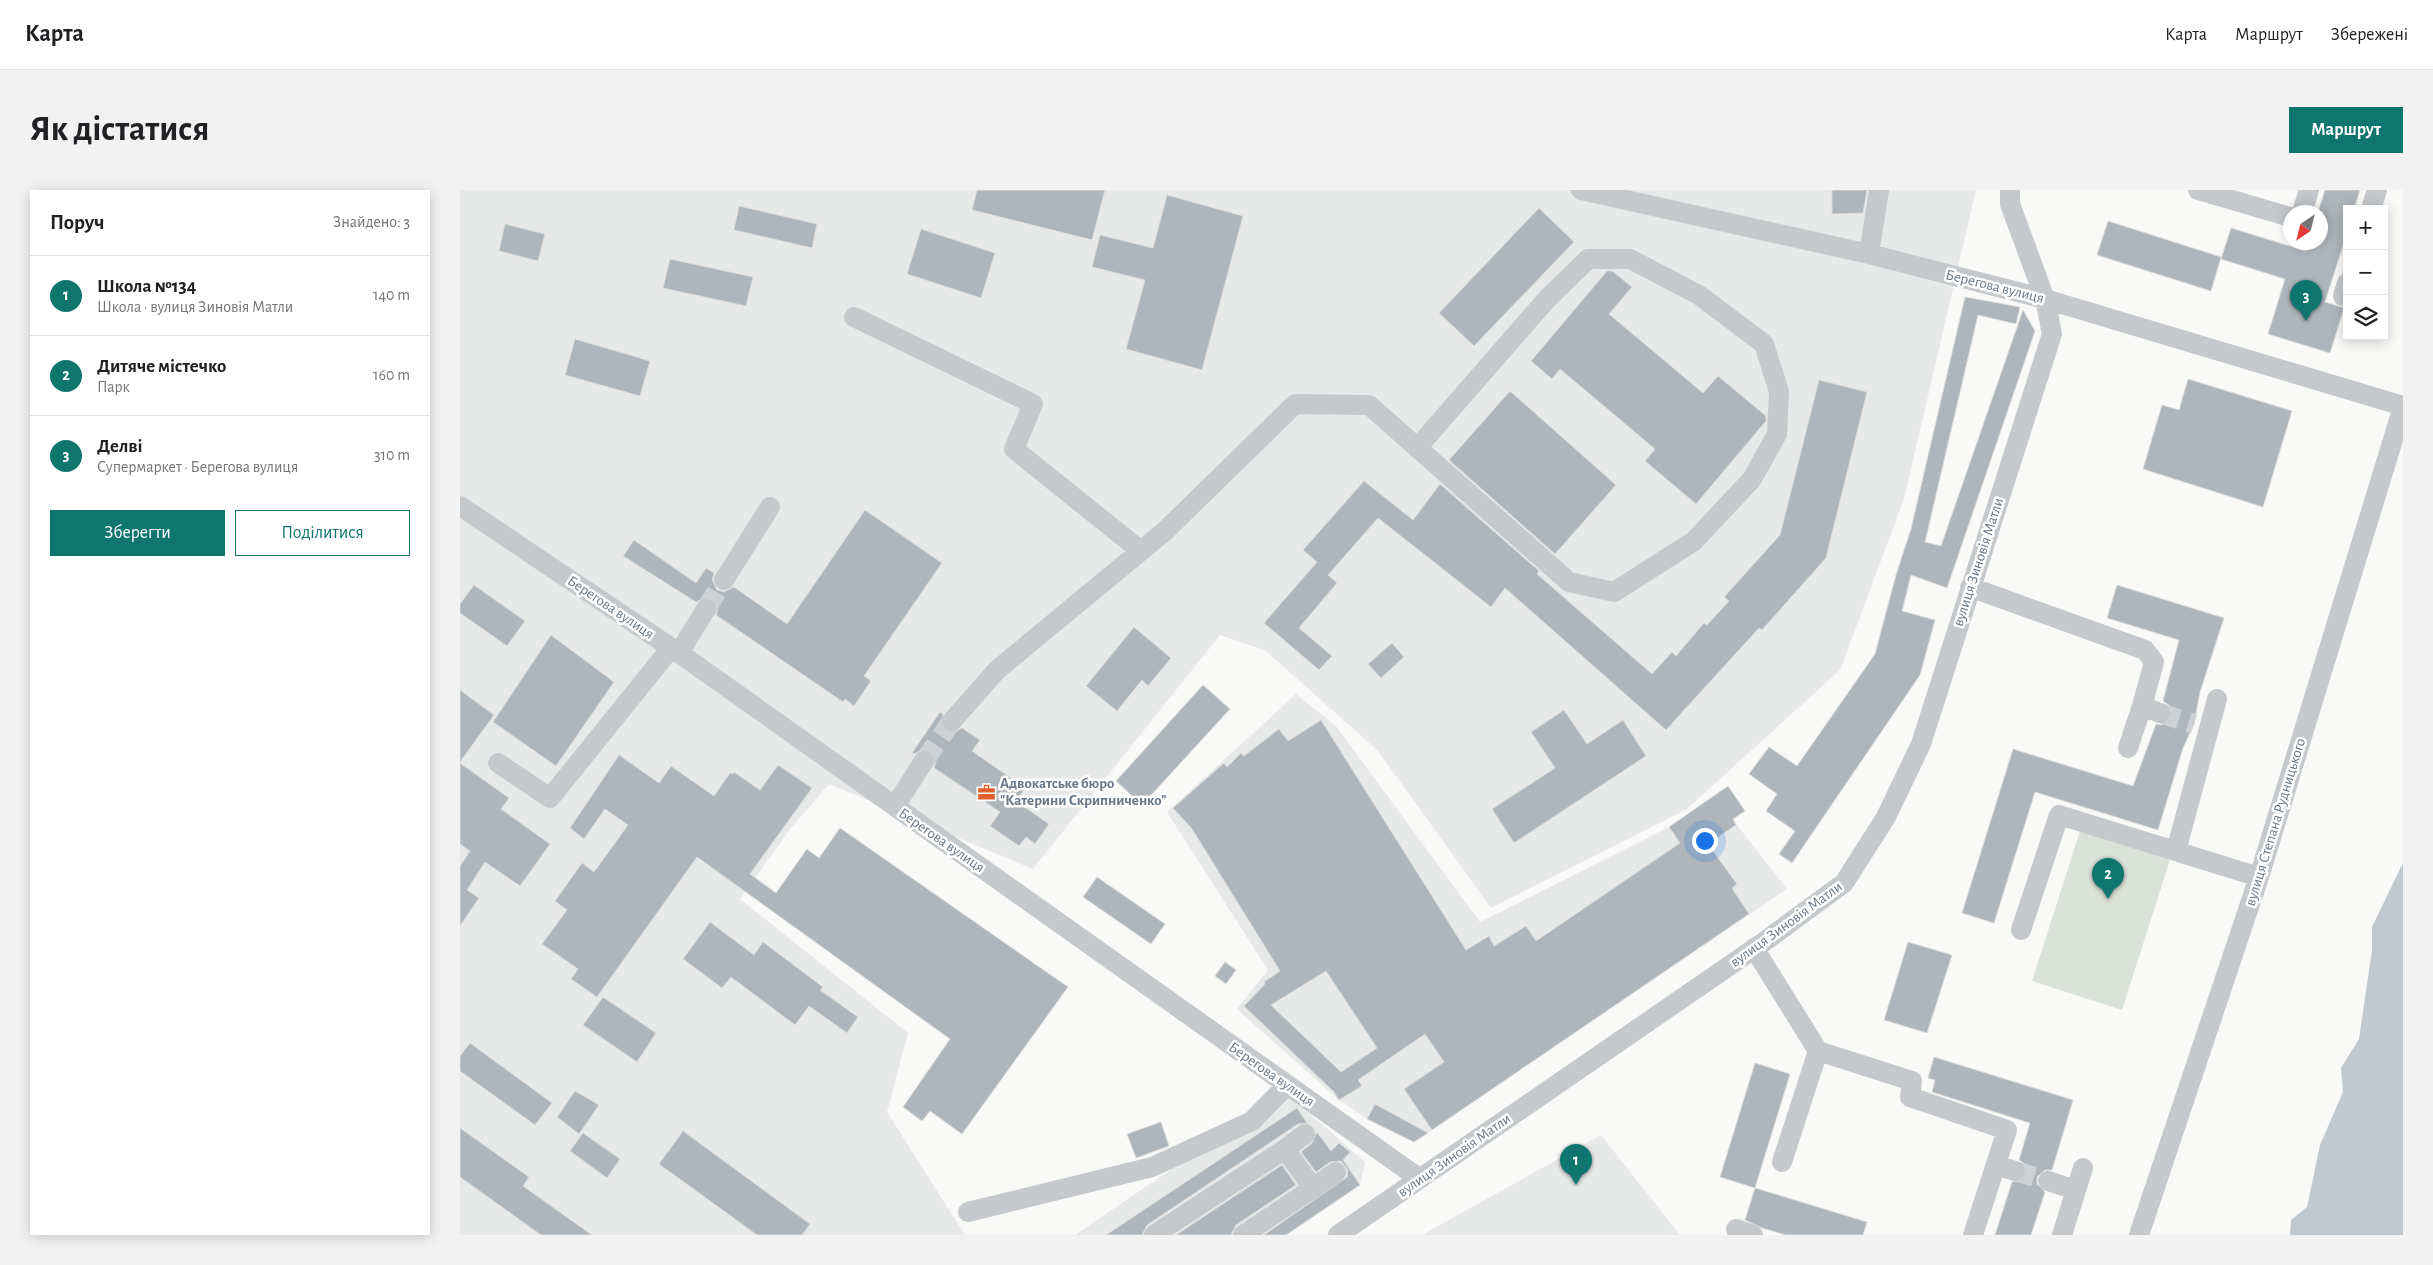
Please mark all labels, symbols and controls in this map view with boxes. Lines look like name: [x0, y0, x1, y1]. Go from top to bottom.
text: Карта: [25, 22, 84, 46]
text: Карта: [2165, 26, 2207, 44]
text: Маршрут: [2235, 26, 2303, 44]
text: Збережені: [2331, 26, 2408, 44]
button: Маршрут: [2289, 107, 2403, 153]
text: Як дістатися: [30, 112, 209, 147]
north arrow: [2283, 205, 2328, 250]
map controls: [2343, 205, 2388, 340]
button: +: [2343, 205, 2388, 250]
text: Поруч: [50, 212, 104, 233]
text: Знайдено: 3: [333, 214, 410, 230]
button: −: [2343, 250, 2388, 295]
street label: Берегова вулиця: [1944, 267, 2046, 306]
text: Школа №134: [97, 277, 196, 296]
pin: 3: [2290, 280, 2322, 321]
text: 1: [63, 287, 69, 303]
text: 140 m: [373, 287, 410, 303]
button: layers: [2343, 295, 2388, 340]
text: Школа · вулиця Зиновія Матли: [97, 299, 293, 315]
text: Дитяче містечко: [97, 357, 226, 376]
text: 2: [62, 367, 70, 383]
text: 160 m: [373, 367, 410, 383]
text: Парк: [97, 379, 130, 395]
text: Делві: [97, 437, 142, 456]
text: 3: [63, 447, 69, 463]
text: 310 m: [374, 447, 410, 463]
text: Супермаркет · Берегова вулиця: [97, 459, 298, 475]
street label: вулиця Зиновія Матли: [1951, 496, 2006, 628]
button: Зберегти: [50, 510, 225, 556]
button: Поділитися: [235, 510, 410, 556]
street label: Берегова вулиця: [565, 573, 657, 642]
street label: вулиця Степана Рудницького: [2243, 736, 2308, 908]
place label: Адвокатське бюро "Катерини Скрипниченко": [1000, 776, 1166, 808]
office icon: Адвокатське бюро "Катерини Скрипниченко": [976, 782, 996, 802]
street label: Берегова вулиця: [896, 805, 987, 875]
your location: [1692, 828, 1718, 854]
pin: 2: [2092, 858, 2124, 899]
street label: вулиця Зиновія Матли: [1728, 879, 1845, 970]
street label: Берегова вулиця: [1226, 1039, 1317, 1109]
street label: вулиця Зиновія Матли: [1395, 1111, 1514, 1200]
pin: 1: [1560, 1144, 1592, 1185]

